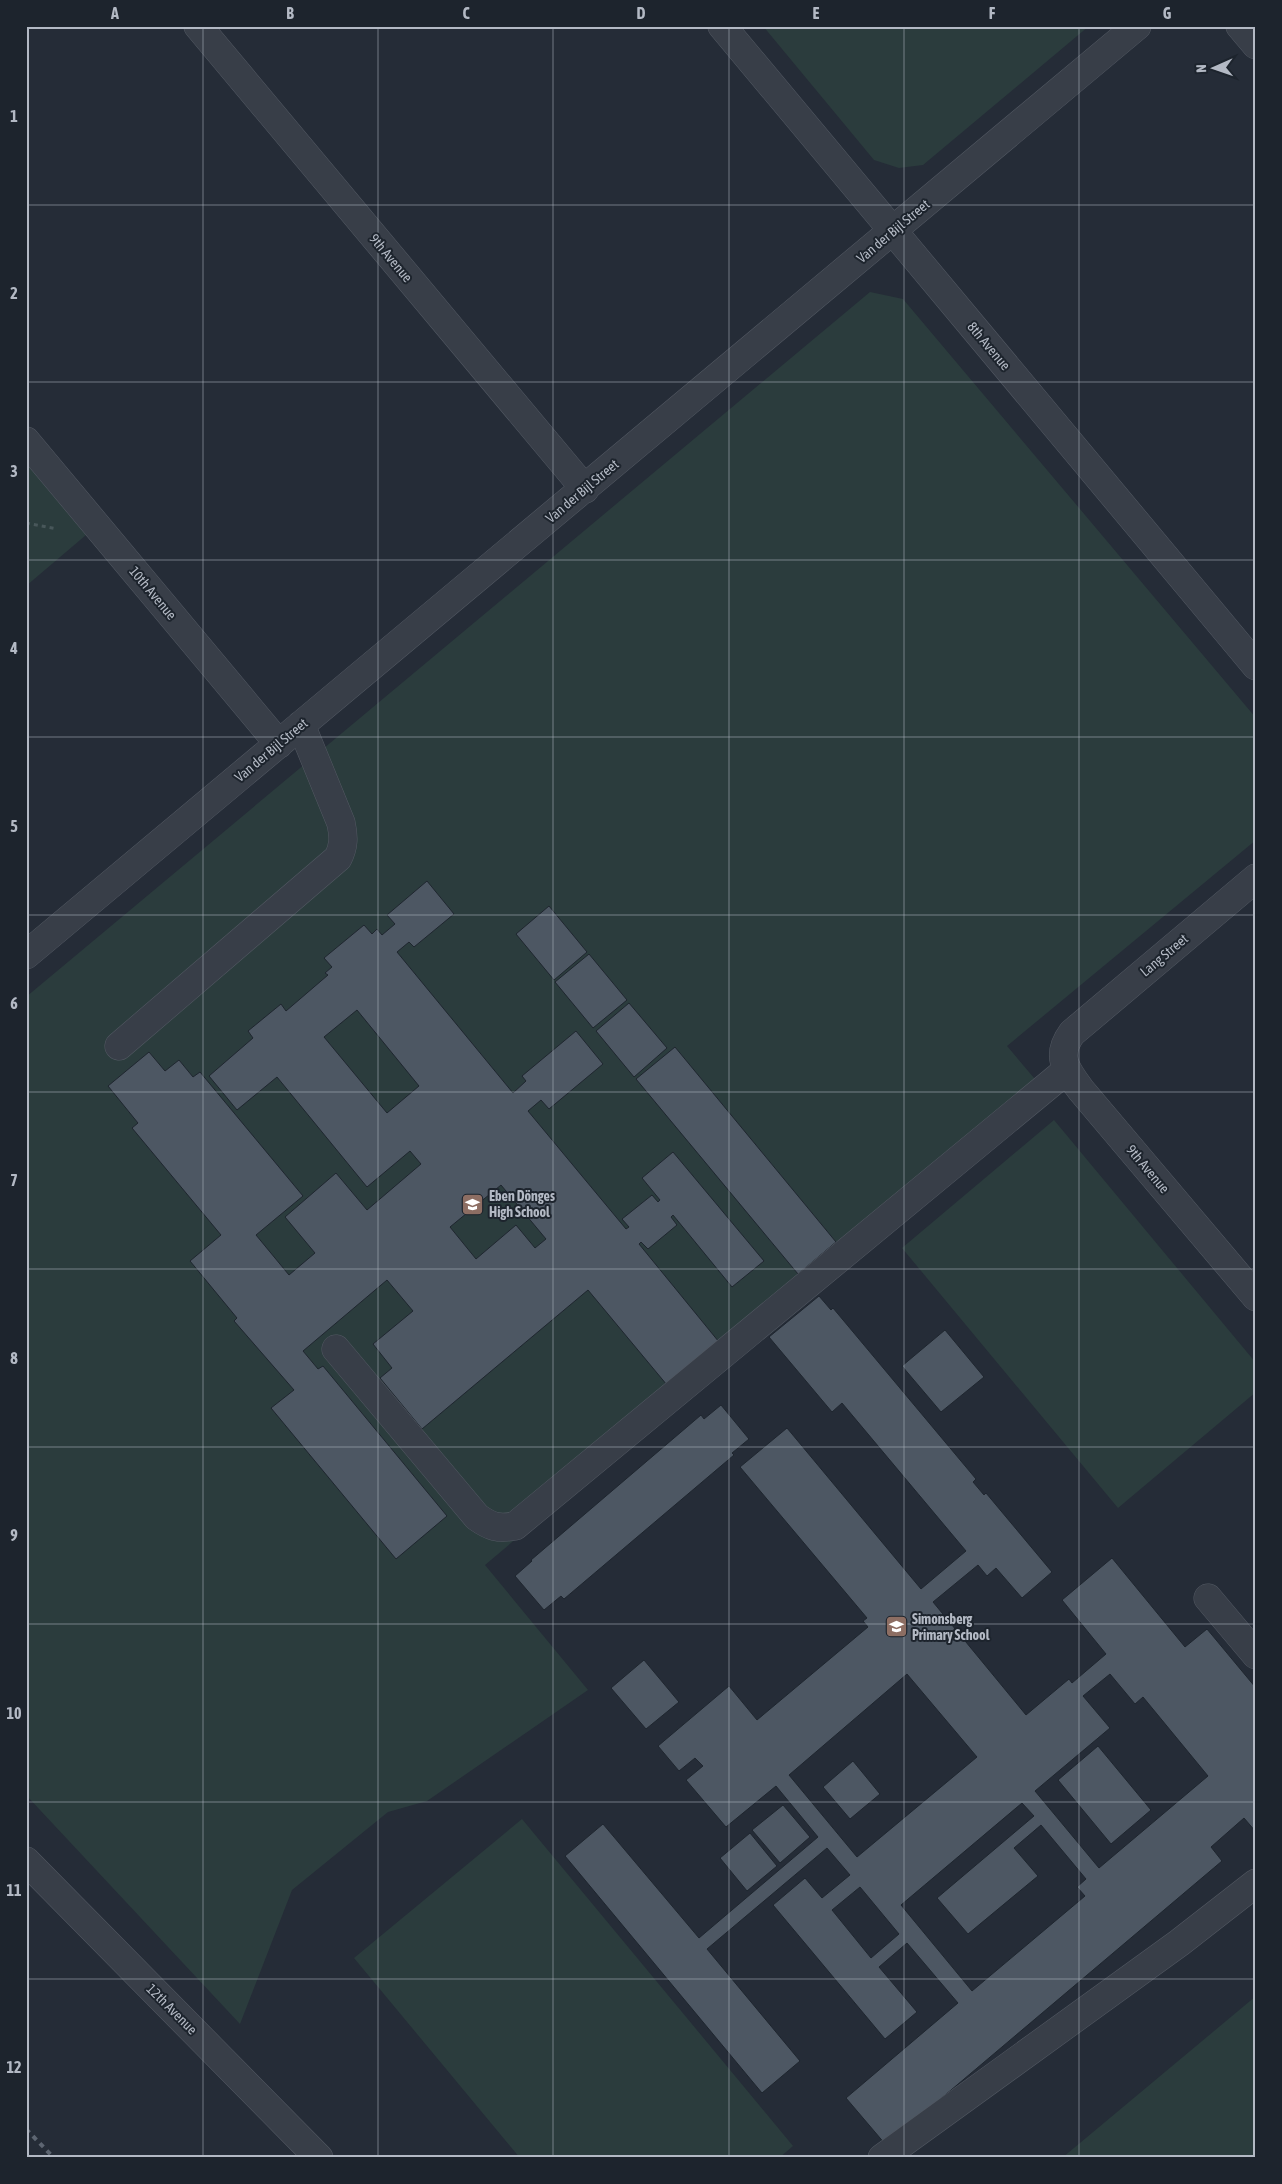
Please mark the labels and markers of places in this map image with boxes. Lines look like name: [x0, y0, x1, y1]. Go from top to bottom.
place label: Eben Dönges High School: [489, 1188, 555, 1220]
school or university icon: Eben Dönges High School: [461, 1192, 485, 1216]
place label: Simonsberg Primary School: [912, 1611, 990, 1643]
school or university icon: Simonsberg Primary School: [884, 1615, 908, 1639]

